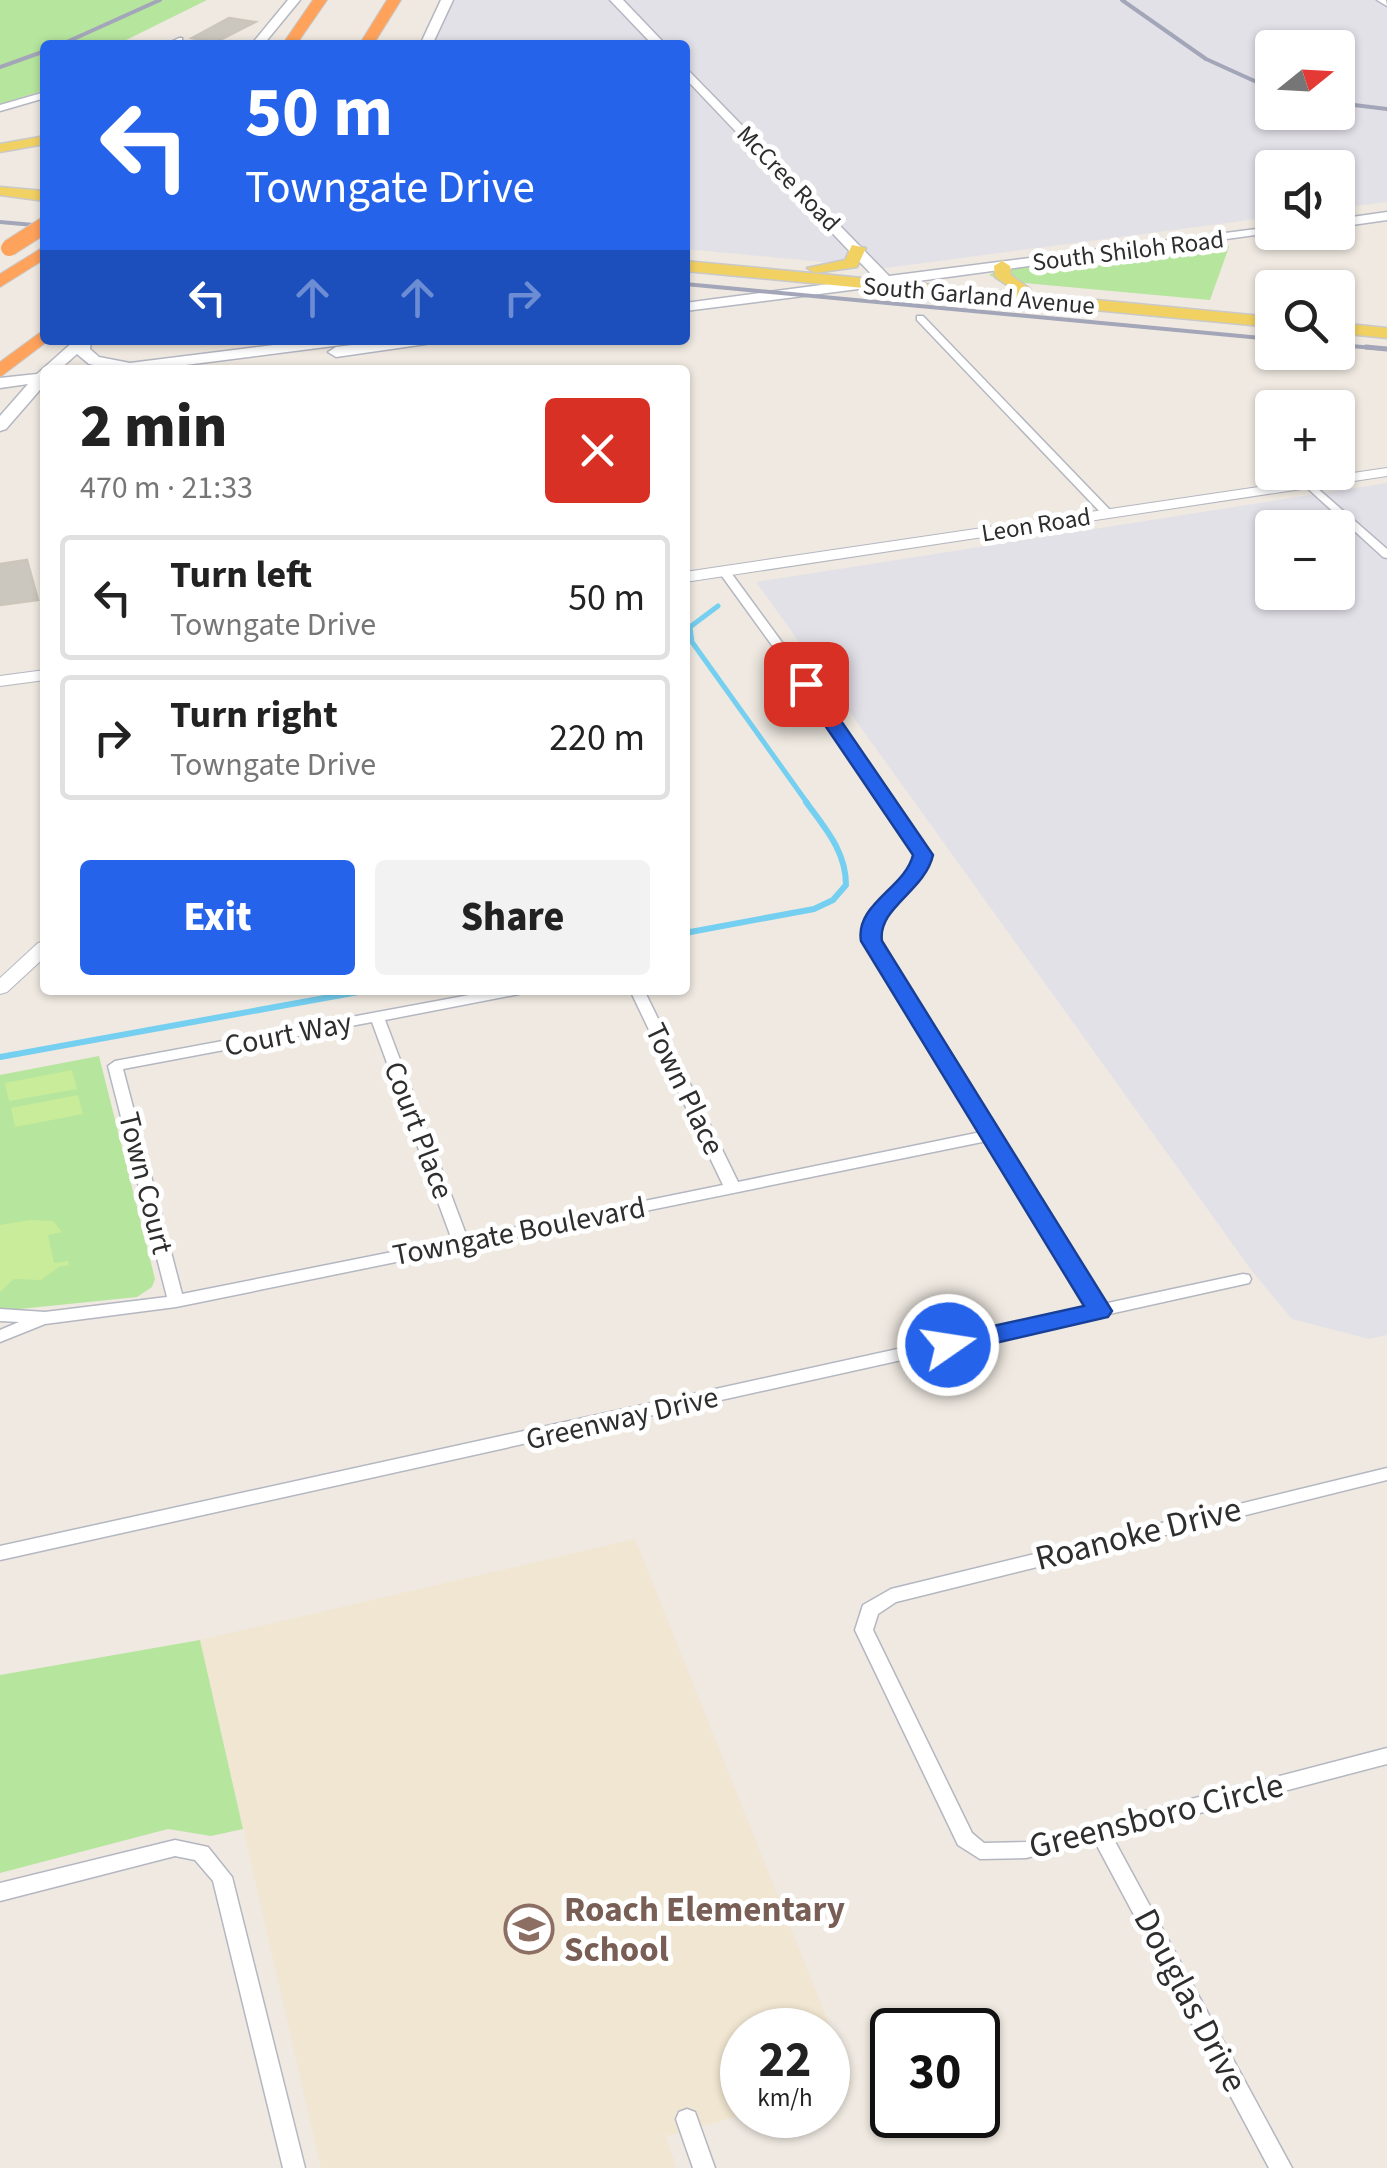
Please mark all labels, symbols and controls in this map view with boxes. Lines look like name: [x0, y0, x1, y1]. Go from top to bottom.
north arrow: [1255, 30, 1355, 130]
map controls: [1255, 30, 1355, 610]
text: 50 m: [245, 63, 393, 163]
icon: left: [80, 80, 210, 210]
street label: McCree Road: [728, 117, 848, 240]
button: sound: [1255, 150, 1355, 250]
text: Towngate Drive: [245, 156, 535, 220]
street label: South Shiloh Road: [1030, 221, 1226, 281]
street label: South Garland Avenue: [861, 268, 1096, 324]
icon: left: [180, 270, 235, 325]
icon: ahead: [285, 270, 340, 325]
icon: ahead: [390, 270, 445, 325]
icon: right: [495, 270, 550, 325]
button: search: [1255, 270, 1355, 370]
text: 2 min: [80, 385, 227, 470]
button: +: [1255, 390, 1355, 490]
button: close: [545, 398, 650, 503]
text: 470 m · 21:33: [80, 465, 253, 511]
street label: Leon Road: [979, 499, 1093, 551]
button: −: [1255, 510, 1355, 610]
text: Turn left: [170, 548, 312, 602]
icon: left: [85, 570, 140, 625]
text: 50 m: [568, 571, 645, 625]
text: Towngate Drive: [170, 602, 376, 648]
pin: [764, 642, 849, 727]
icon: arrive: [779, 657, 834, 712]
text: Turn right: [170, 688, 338, 742]
icon: right: [85, 710, 140, 765]
text: 220 m: [549, 711, 645, 765]
text: Towngate Drive: [170, 742, 376, 788]
button: Exit: [80, 860, 355, 975]
button: Share: [375, 860, 650, 975]
street label: Court Way: [221, 1001, 355, 1068]
street label: Town Place: [634, 1016, 735, 1162]
street label: Court Place: [373, 1055, 464, 1205]
street label: Town Court: [107, 1108, 184, 1258]
street label: Towngate Boulevard: [389, 1186, 649, 1277]
position arrow: [896, 1293, 1000, 1397]
street label: Greenway Drive: [522, 1375, 723, 1462]
street label: Roanoke Drive: [1030, 1484, 1247, 1584]
street label: Greensboro Circle: [1024, 1760, 1289, 1872]
place label: Roach Elementary School: [564, 1885, 845, 1975]
street label: Douglas Drive: [1121, 1900, 1259, 2101]
school or university icon: Roach Elementary School: [503, 1903, 555, 1955]
speed limit sign: 30: [870, 2008, 1000, 2138]
text: 22: [759, 2025, 811, 2096]
text: km/h: [757, 2080, 813, 2116]

